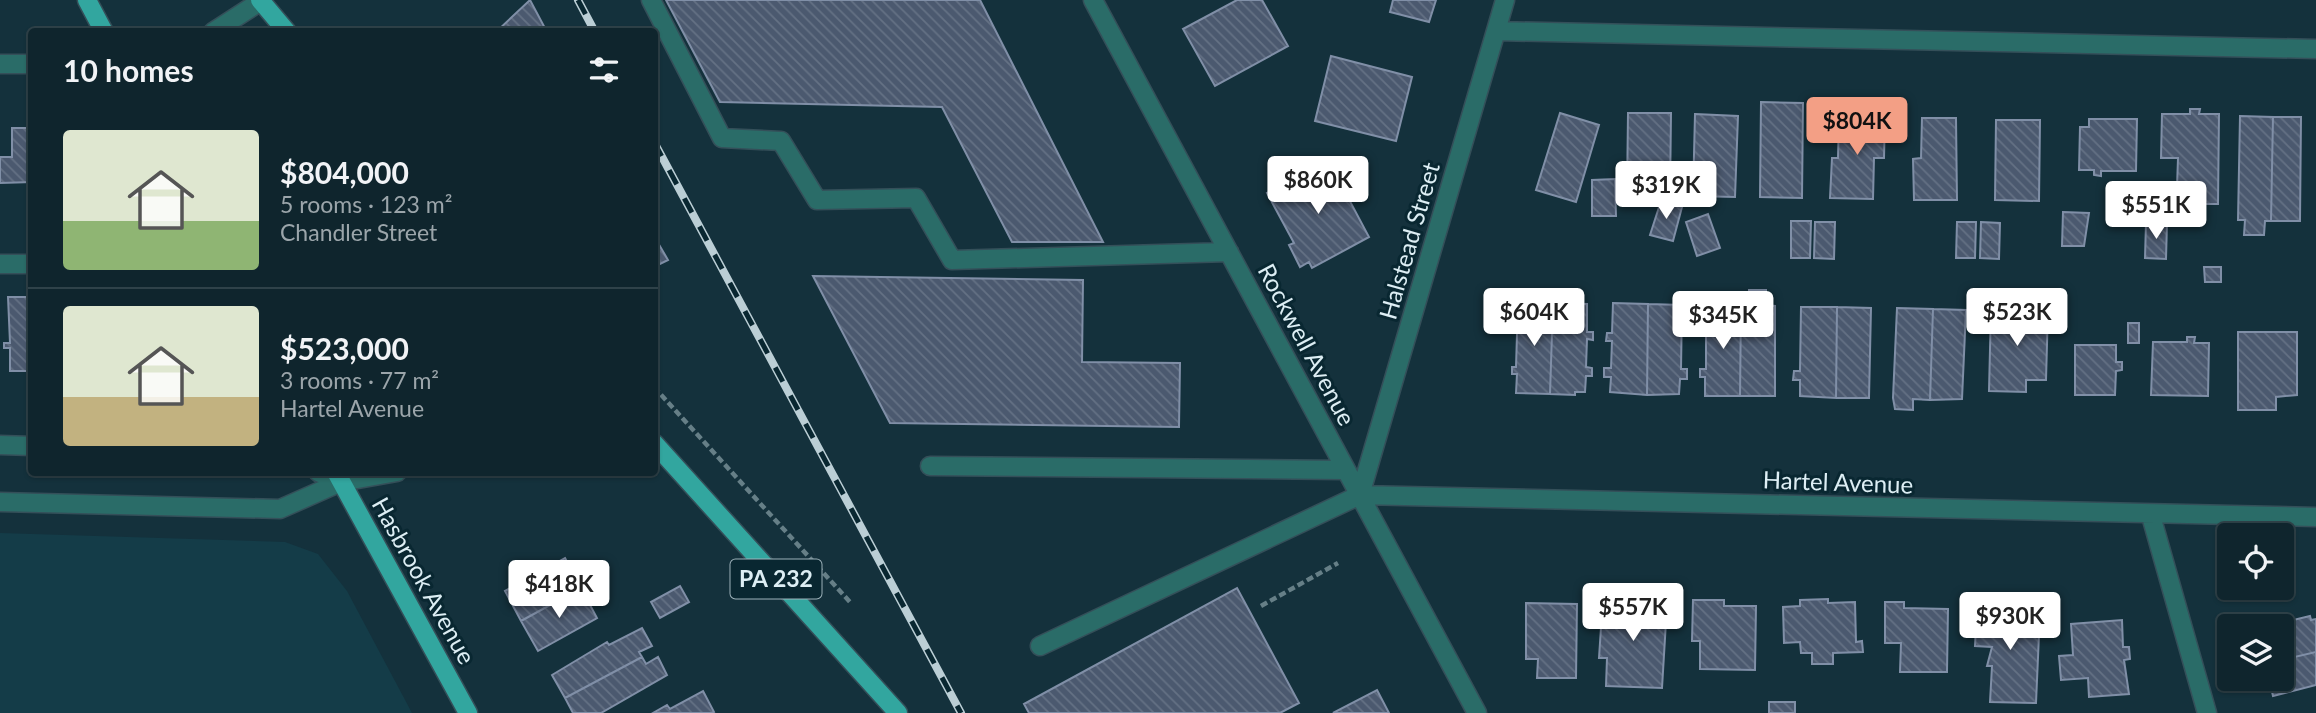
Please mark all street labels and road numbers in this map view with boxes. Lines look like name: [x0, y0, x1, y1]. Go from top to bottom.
street label: Halstead Street: [1372, 158, 1445, 322]
street label: Rockwell Avenue: [1253, 258, 1362, 430]
street label: Hartel Avenue: [1762, 464, 1914, 499]
street label: Hasbrook Avenue: [367, 492, 482, 669]
road number: PA 232: [730, 559, 822, 598]

